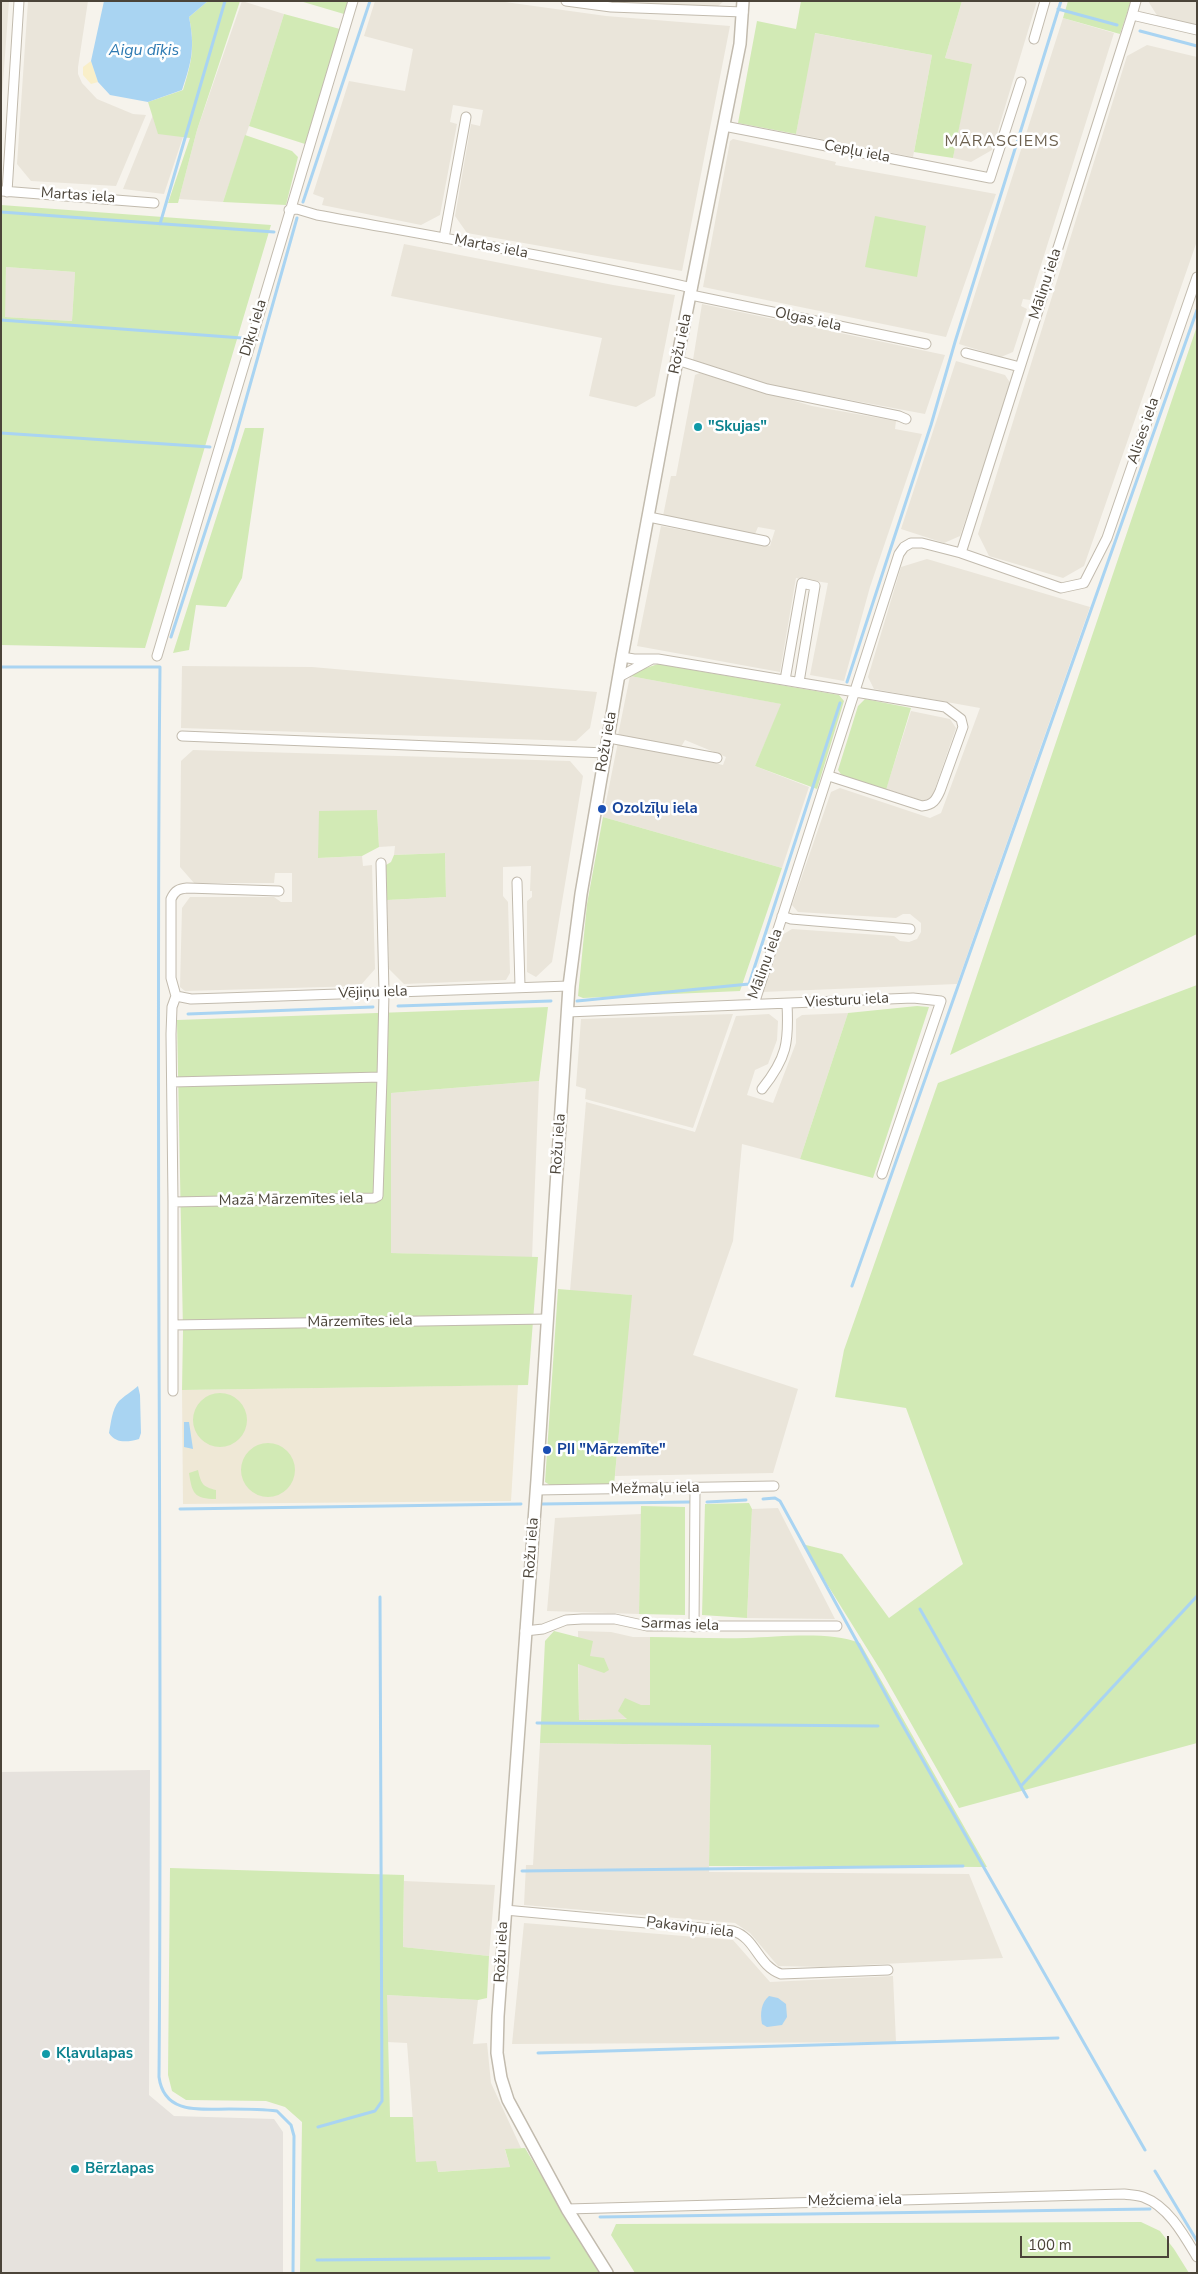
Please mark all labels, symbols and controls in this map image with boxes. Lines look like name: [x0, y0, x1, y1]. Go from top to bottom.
water label: Aigu dīķis: [109, 41, 179, 61]
district label: MĀRASCIEMS: [943, 132, 1061, 152]
street label: Cepļu iela: [822, 137, 892, 167]
street label: Martas iela: [40, 184, 116, 208]
street label: Martas iela: [453, 231, 529, 263]
street label: Māliņu iela: [1026, 246, 1066, 322]
street label: Dīķu iela: [237, 297, 271, 359]
street label: Olgas iela: [773, 304, 843, 336]
street label: Rožu iela: [666, 312, 696, 376]
street label: Alises iela: [1124, 395, 1164, 467]
place label: "Skujas": [708, 418, 767, 436]
marker: "Skujas": [692, 421, 704, 433]
street label: Rožu iela: [593, 710, 621, 774]
place label: Ozolzīļu iela: [612, 800, 698, 818]
marker: Ozolzīļu iela: [596, 803, 608, 815]
street label: Māliņu iela: [745, 926, 787, 1002]
street label: Vējiņu iela: [338, 983, 408, 1003]
street label: Viesturu iela: [805, 990, 889, 1012]
street label: Rožu iela: [548, 1113, 570, 1175]
street label: Mazā Mārzemītes iela: [218, 1190, 364, 1210]
street label: Mārzemītes iela: [307, 1312, 413, 1332]
place label: PII "Mārzemīte": [557, 1441, 666, 1459]
marker: PII "Mārzemīte": [541, 1444, 553, 1456]
street label: Mežmaļu iela: [610, 1479, 700, 1499]
street label: Rožu iela: [521, 1517, 543, 1579]
street label: Sarmas iela: [641, 1615, 719, 1635]
street label: Pakaviņu iela: [645, 1914, 735, 1942]
street label: Rožu iela: [491, 1921, 513, 1983]
place label: Kļavulapas: [56, 2045, 133, 2063]
marker: Kļavulapas: [40, 2048, 52, 2060]
place label: Bērzlapas: [85, 2160, 154, 2178]
marker: Bērzlapas: [69, 2163, 81, 2175]
street label: Mežciema iela: [808, 2191, 902, 2211]
scale bar: [1023, 2226, 1172, 2258]
text: 100 m: [1028, 2235, 1072, 2255]

